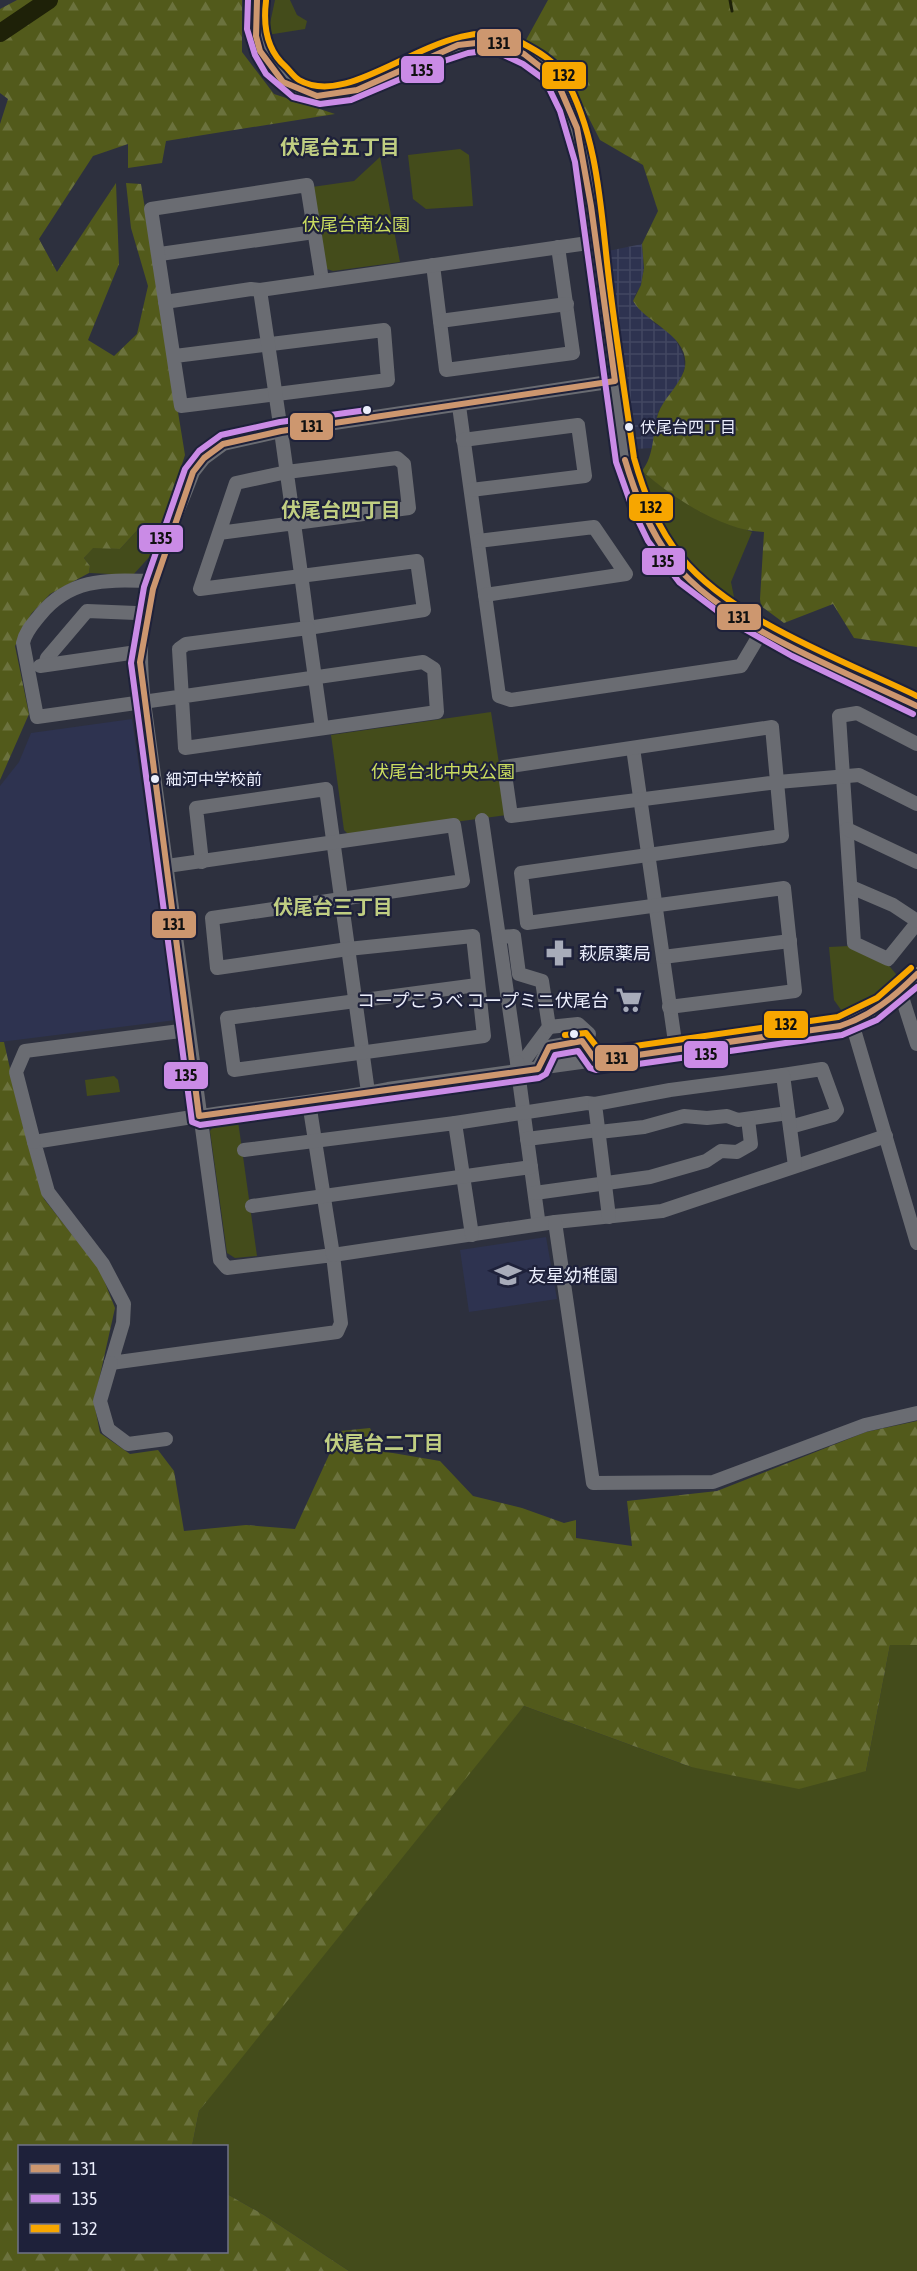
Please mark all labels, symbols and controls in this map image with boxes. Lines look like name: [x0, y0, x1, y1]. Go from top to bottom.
line badge: 131: [476, 28, 522, 57]
text: 131: [488, 34, 511, 52]
line badge: 135: [400, 55, 445, 84]
text: 135: [411, 61, 434, 79]
line badge: 132: [541, 61, 587, 90]
text: 132: [553, 66, 575, 84]
district label: 伏尾台五丁目: [280, 135, 400, 158]
park label: 伏尾台南公園: [302, 214, 410, 235]
unlabelled marker: [361, 404, 373, 416]
line badge: 131: [289, 412, 334, 441]
text: 131: [301, 417, 324, 435]
place label: 伏尾台四丁目: [640, 418, 736, 436]
marker: 伏尾台四丁目: [623, 421, 635, 433]
line badge: 132: [628, 493, 674, 522]
district label: 伏尾台四丁目: [281, 498, 401, 521]
text: 132: [640, 498, 662, 516]
line badge: 135: [138, 524, 184, 553]
text: 135: [150, 529, 173, 547]
line badge: 135: [641, 547, 686, 576]
text: 135: [652, 552, 675, 570]
line badge: 131: [716, 603, 762, 631]
text: 131: [728, 608, 751, 626]
park label: 伏尾台北中央公園: [371, 761, 515, 782]
place label: 細河中学校前: [166, 770, 262, 788]
marker: 細河中学校前: [149, 773, 161, 785]
district label: 伏尾台三丁目: [273, 895, 393, 918]
line badge: 131: [151, 910, 197, 939]
text: 131: [163, 915, 186, 933]
pharmacy icon: 萩原薬局: [544, 938, 574, 968]
place label: 萩原薬局: [579, 943, 651, 964]
supermarket icon: コープこうべ コープミニ伏尾台: [614, 985, 644, 1015]
place label: コープこうべ コープミニ伏尾台: [357, 990, 609, 1011]
line badge: 132: [763, 1010, 809, 1039]
text: 132: [775, 1015, 797, 1033]
unlabelled marker: [568, 1028, 580, 1040]
line badge: 135: [683, 1040, 729, 1069]
line badge: 131: [594, 1044, 639, 1072]
text: 135: [695, 1045, 718, 1063]
text: 131: [606, 1049, 629, 1067]
line badge: 135: [163, 1061, 209, 1090]
text: 135: [175, 1066, 198, 1084]
school or university icon: 友星幼稚園: [493, 1260, 523, 1290]
place label: 友星幼稚園: [528, 1265, 618, 1286]
district label: 伏尾台二丁目: [324, 1431, 444, 1454]
legend: [18, 2145, 228, 2253]
text: 131: [72, 2158, 97, 2179]
text: 135: [72, 2188, 97, 2209]
text: 132: [72, 2218, 97, 2239]

